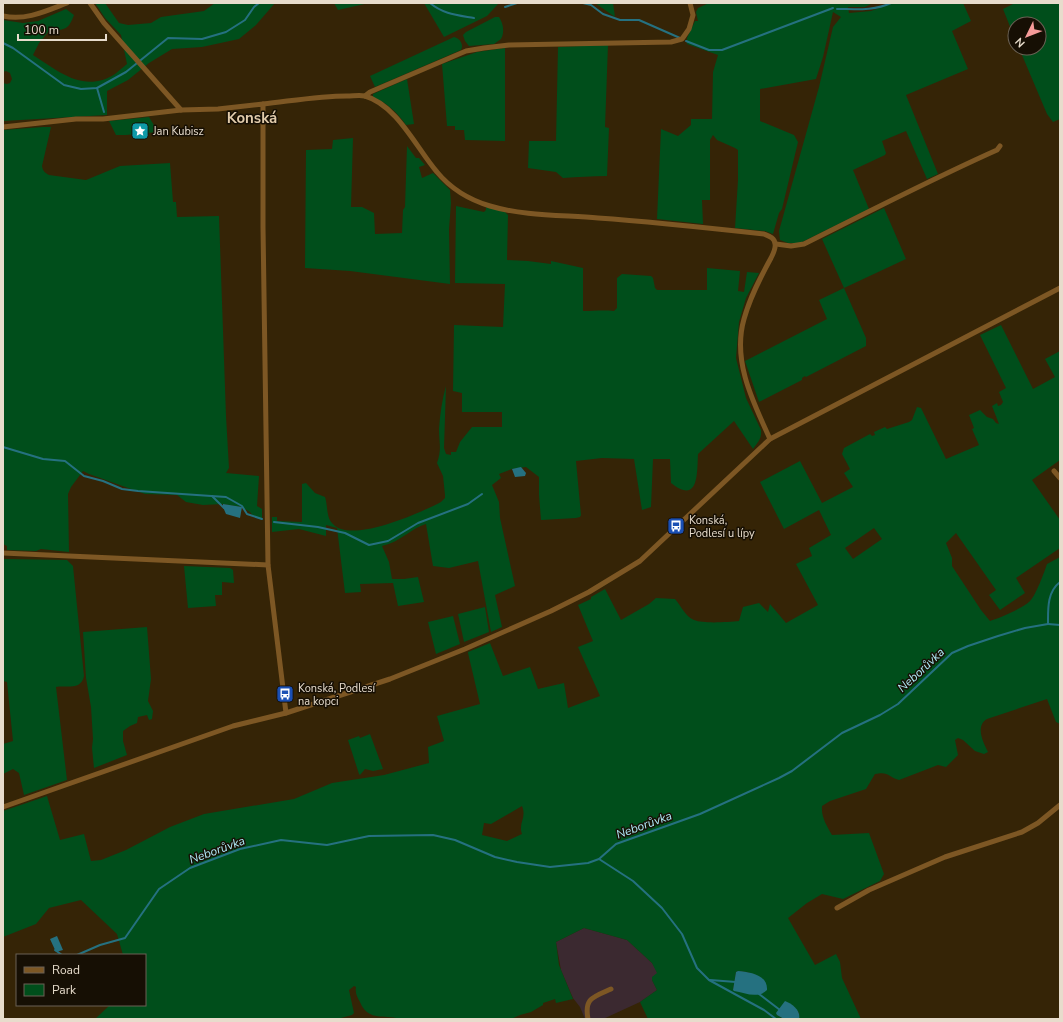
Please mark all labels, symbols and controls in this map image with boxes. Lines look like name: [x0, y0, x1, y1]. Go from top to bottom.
scale bar: [18, 16, 106, 42]
north arrow: [1007, 16, 1047, 56]
text: 100 m: [24, 22, 59, 38]
text: N: [1012, 34, 1028, 51]
district label: Konská: [227, 108, 277, 128]
place icon: Jan Kubisz: [130, 121, 150, 141]
place label: Jan Kubisz: [152, 124, 204, 139]
place label: Konská, Podlesí u lípy: [689, 513, 755, 541]
bus stop icon: Konská, Podlesí u lípy: [666, 516, 686, 536]
water label: Neborůvka: [894, 644, 948, 696]
place label: Konská, Podlesí na kopci: [298, 681, 377, 709]
bus stop icon: Konská, Podlesí na kopci: [275, 684, 295, 704]
water label: Neborůvka: [614, 807, 674, 843]
water label: Neborůvka: [187, 832, 247, 868]
legend: [16, 954, 146, 1006]
text: Road: [52, 962, 80, 978]
text: Park: [52, 982, 77, 998]

